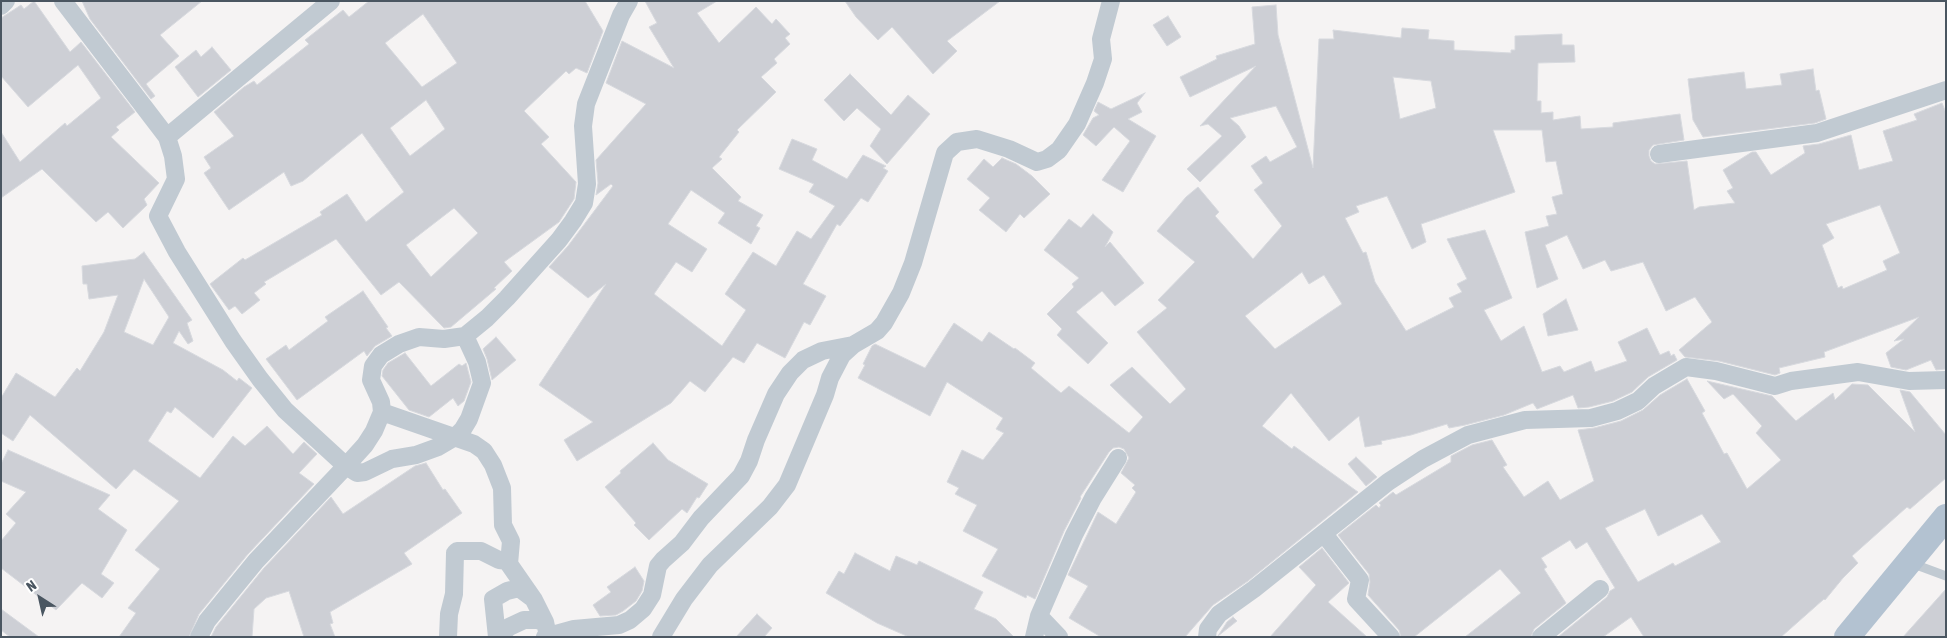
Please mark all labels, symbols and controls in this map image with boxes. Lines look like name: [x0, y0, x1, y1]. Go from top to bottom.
north arrow: [15, 573, 65, 623]
text: N: [23, 577, 39, 595]

